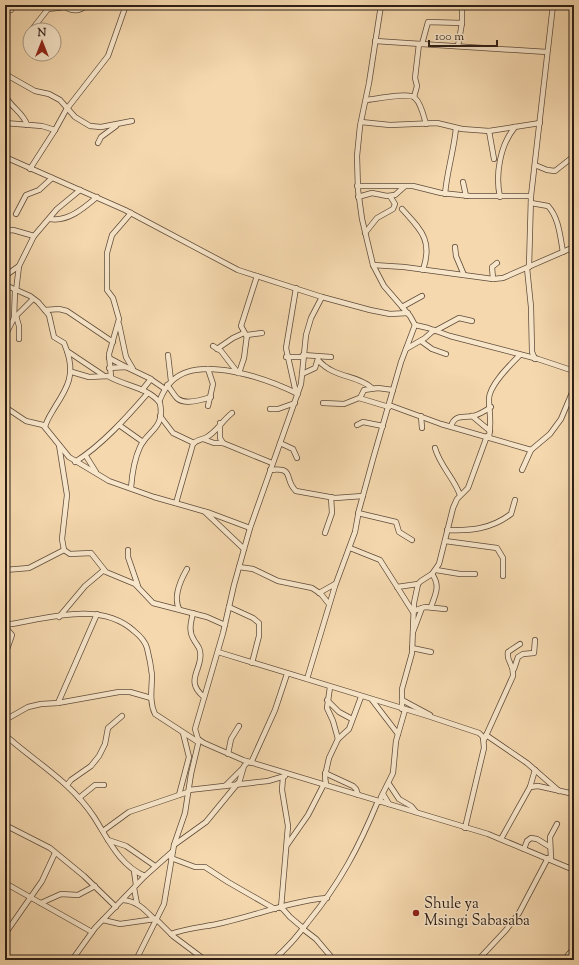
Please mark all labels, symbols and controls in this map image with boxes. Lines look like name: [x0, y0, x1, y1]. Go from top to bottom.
north arrow: [22, 22, 62, 62]
scale bar: [429, 22, 497, 48]
text: N: [37, 25, 47, 41]
text: 100 m: [435, 28, 464, 46]
place label: Shule ya Msingi Sabasaba: [424, 894, 530, 932]
marker: Shule ya Msingi Sabasaba: [411, 908, 421, 918]

